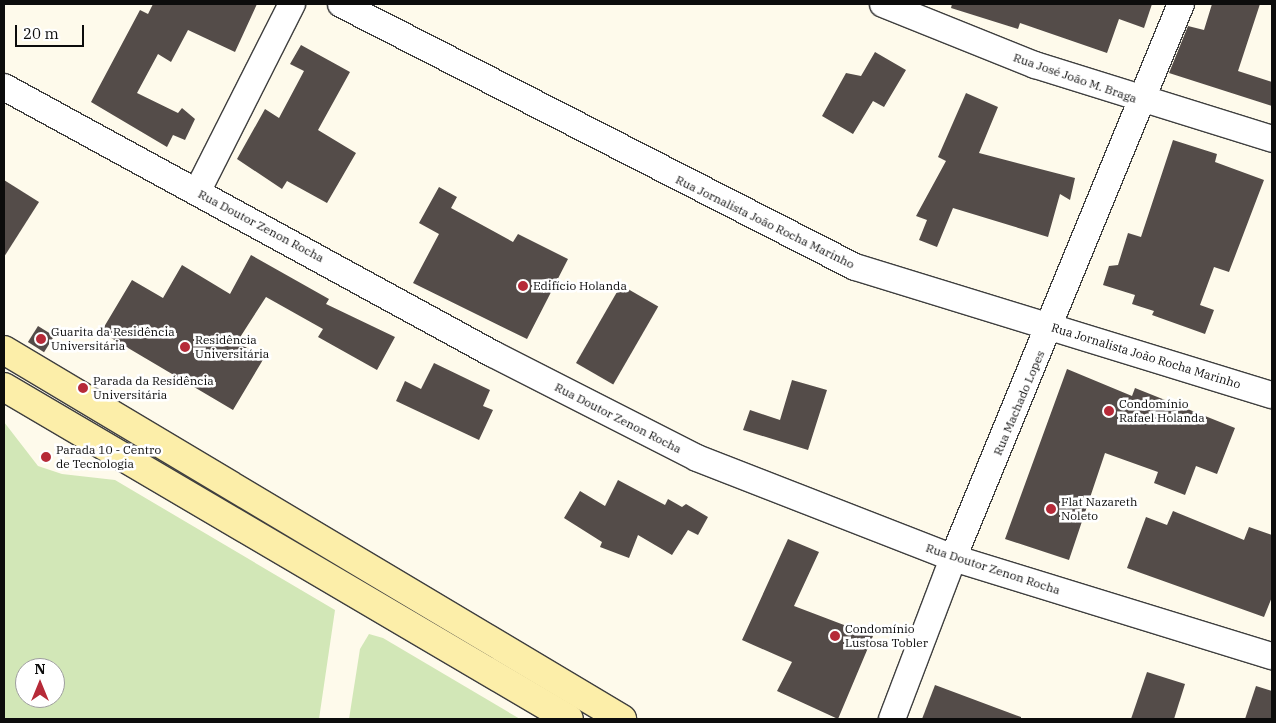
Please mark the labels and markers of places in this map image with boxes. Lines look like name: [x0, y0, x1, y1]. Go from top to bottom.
place label: Edifício Holanda: [533, 279, 627, 293]
marker: Edifício Holanda: [517, 280, 529, 292]
place label: Guarita da Residência Universitária: [51, 325, 175, 353]
marker: Guarita da Residência Universitária: [35, 333, 47, 345]
place label: Residência Universitária: [195, 333, 269, 361]
marker: Residência Universitária: [179, 341, 191, 353]
place label: Parada da Residência Universitária: [93, 374, 214, 402]
marker: Parada da Residência Universitária: [77, 382, 89, 394]
place label: Condomínio Rafael Holanda: [1119, 397, 1205, 425]
marker: Condomínio Rafael Holanda: [1103, 405, 1115, 417]
place label: Parada 10 - Centro de Tecnologia: [56, 443, 161, 471]
marker: Parada 10 - Centro de Tecnologia: [40, 451, 52, 463]
place label: Flat Nazareth Noleto: [1061, 495, 1138, 523]
marker: Flat Nazareth Noleto: [1045, 503, 1057, 515]
place label: Condomínio Lustosa Tobler: [845, 622, 928, 650]
marker: Condomínio Lustosa Tobler: [829, 630, 841, 642]

